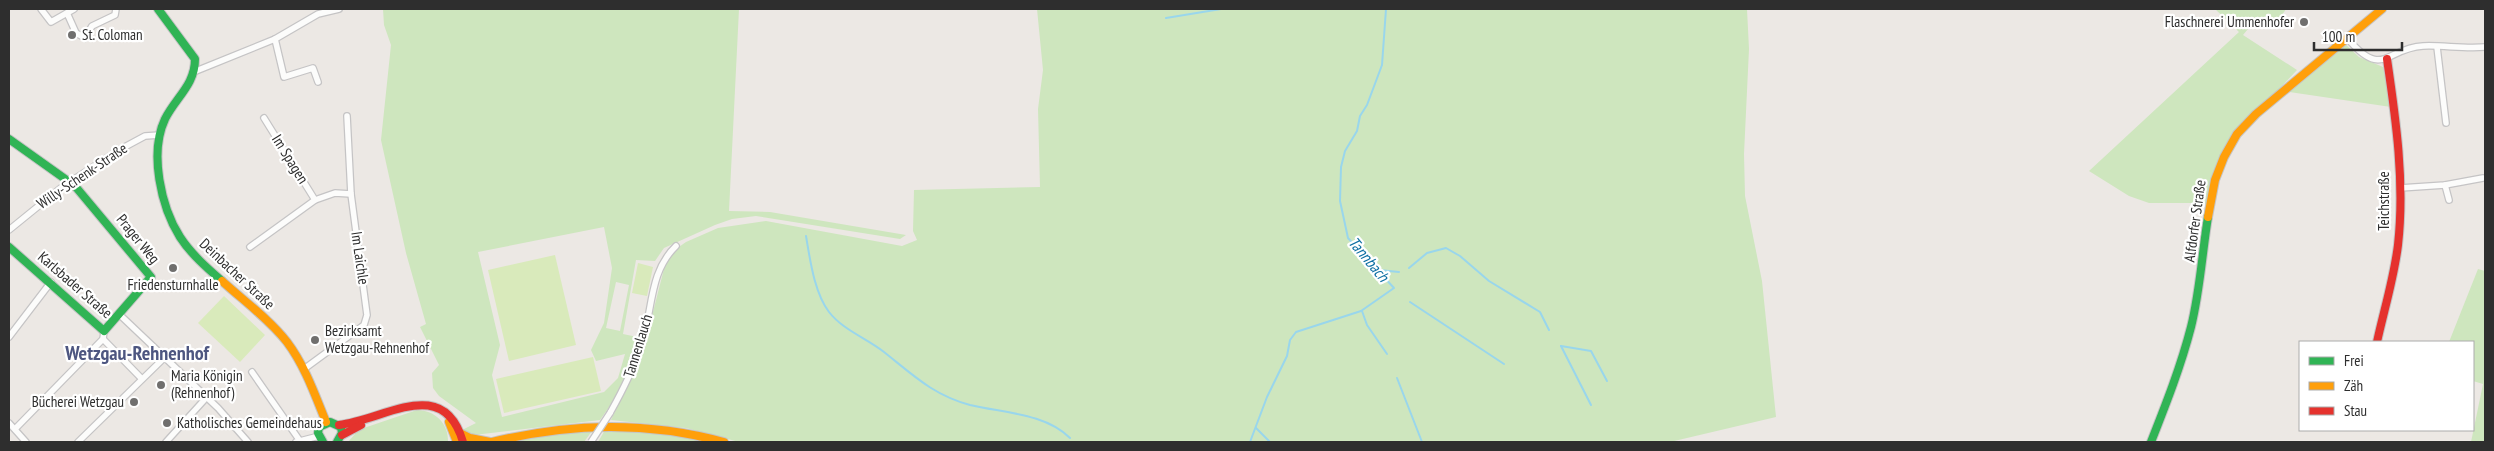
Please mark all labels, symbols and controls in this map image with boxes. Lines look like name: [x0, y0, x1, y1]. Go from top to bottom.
place label: Flaschnerei Ummenhofer: [2165, 12, 2295, 31]
marker: Flaschnerei Ummenhofer: [2298, 16, 2310, 28]
scale bar: [2314, 20, 2402, 52]
place label: St. Coloman: [82, 25, 143, 44]
text: 100 m: [2322, 27, 2355, 46]
marker: St. Coloman: [66, 29, 78, 41]
street label: Im Spagen: [268, 131, 313, 187]
street label: Willy-Schenk-Straße: [33, 138, 131, 213]
street label: Teichstraße: [2374, 171, 2393, 231]
street label: Alfdorfer Straße: [2179, 179, 2210, 263]
street label: Prager Weg: [113, 210, 164, 267]
street label: Im Laichle: [347, 230, 374, 286]
water label: Tannbach: [1345, 233, 1394, 286]
street label: Deinbacher Straße: [196, 234, 279, 313]
street label: Karlsbader Straße: [34, 247, 116, 322]
marker: Friedensturnhalle: [167, 262, 179, 274]
place label: Friedensturnhalle: [127, 275, 219, 294]
street label: Tannenlauch: [619, 312, 656, 380]
place label: Bezirksamt Wetzgau-Rehnenhof: [325, 321, 430, 357]
marker: Bezirksamt Wetzgau-Rehnenhof: [309, 334, 321, 346]
district label: Wetzgau-Rehnenhof: [64, 340, 210, 366]
legend: [2299, 341, 2474, 431]
text: Frei: [2344, 351, 2364, 370]
place label: Maria Königin (Rehnenhof): [171, 366, 243, 402]
text: Zäh: [2344, 376, 2363, 395]
marker: Maria Königin (Rehnenhof): [155, 379, 167, 391]
place label: Bücherei Wetzgau: [32, 392, 124, 411]
marker: Bücherei Wetzgau: [128, 396, 140, 408]
text: Stau: [2344, 401, 2367, 420]
place label: Katholisches Gemeindehaus: [177, 413, 322, 432]
marker: Katholisches Gemeindehaus: [161, 417, 173, 429]

